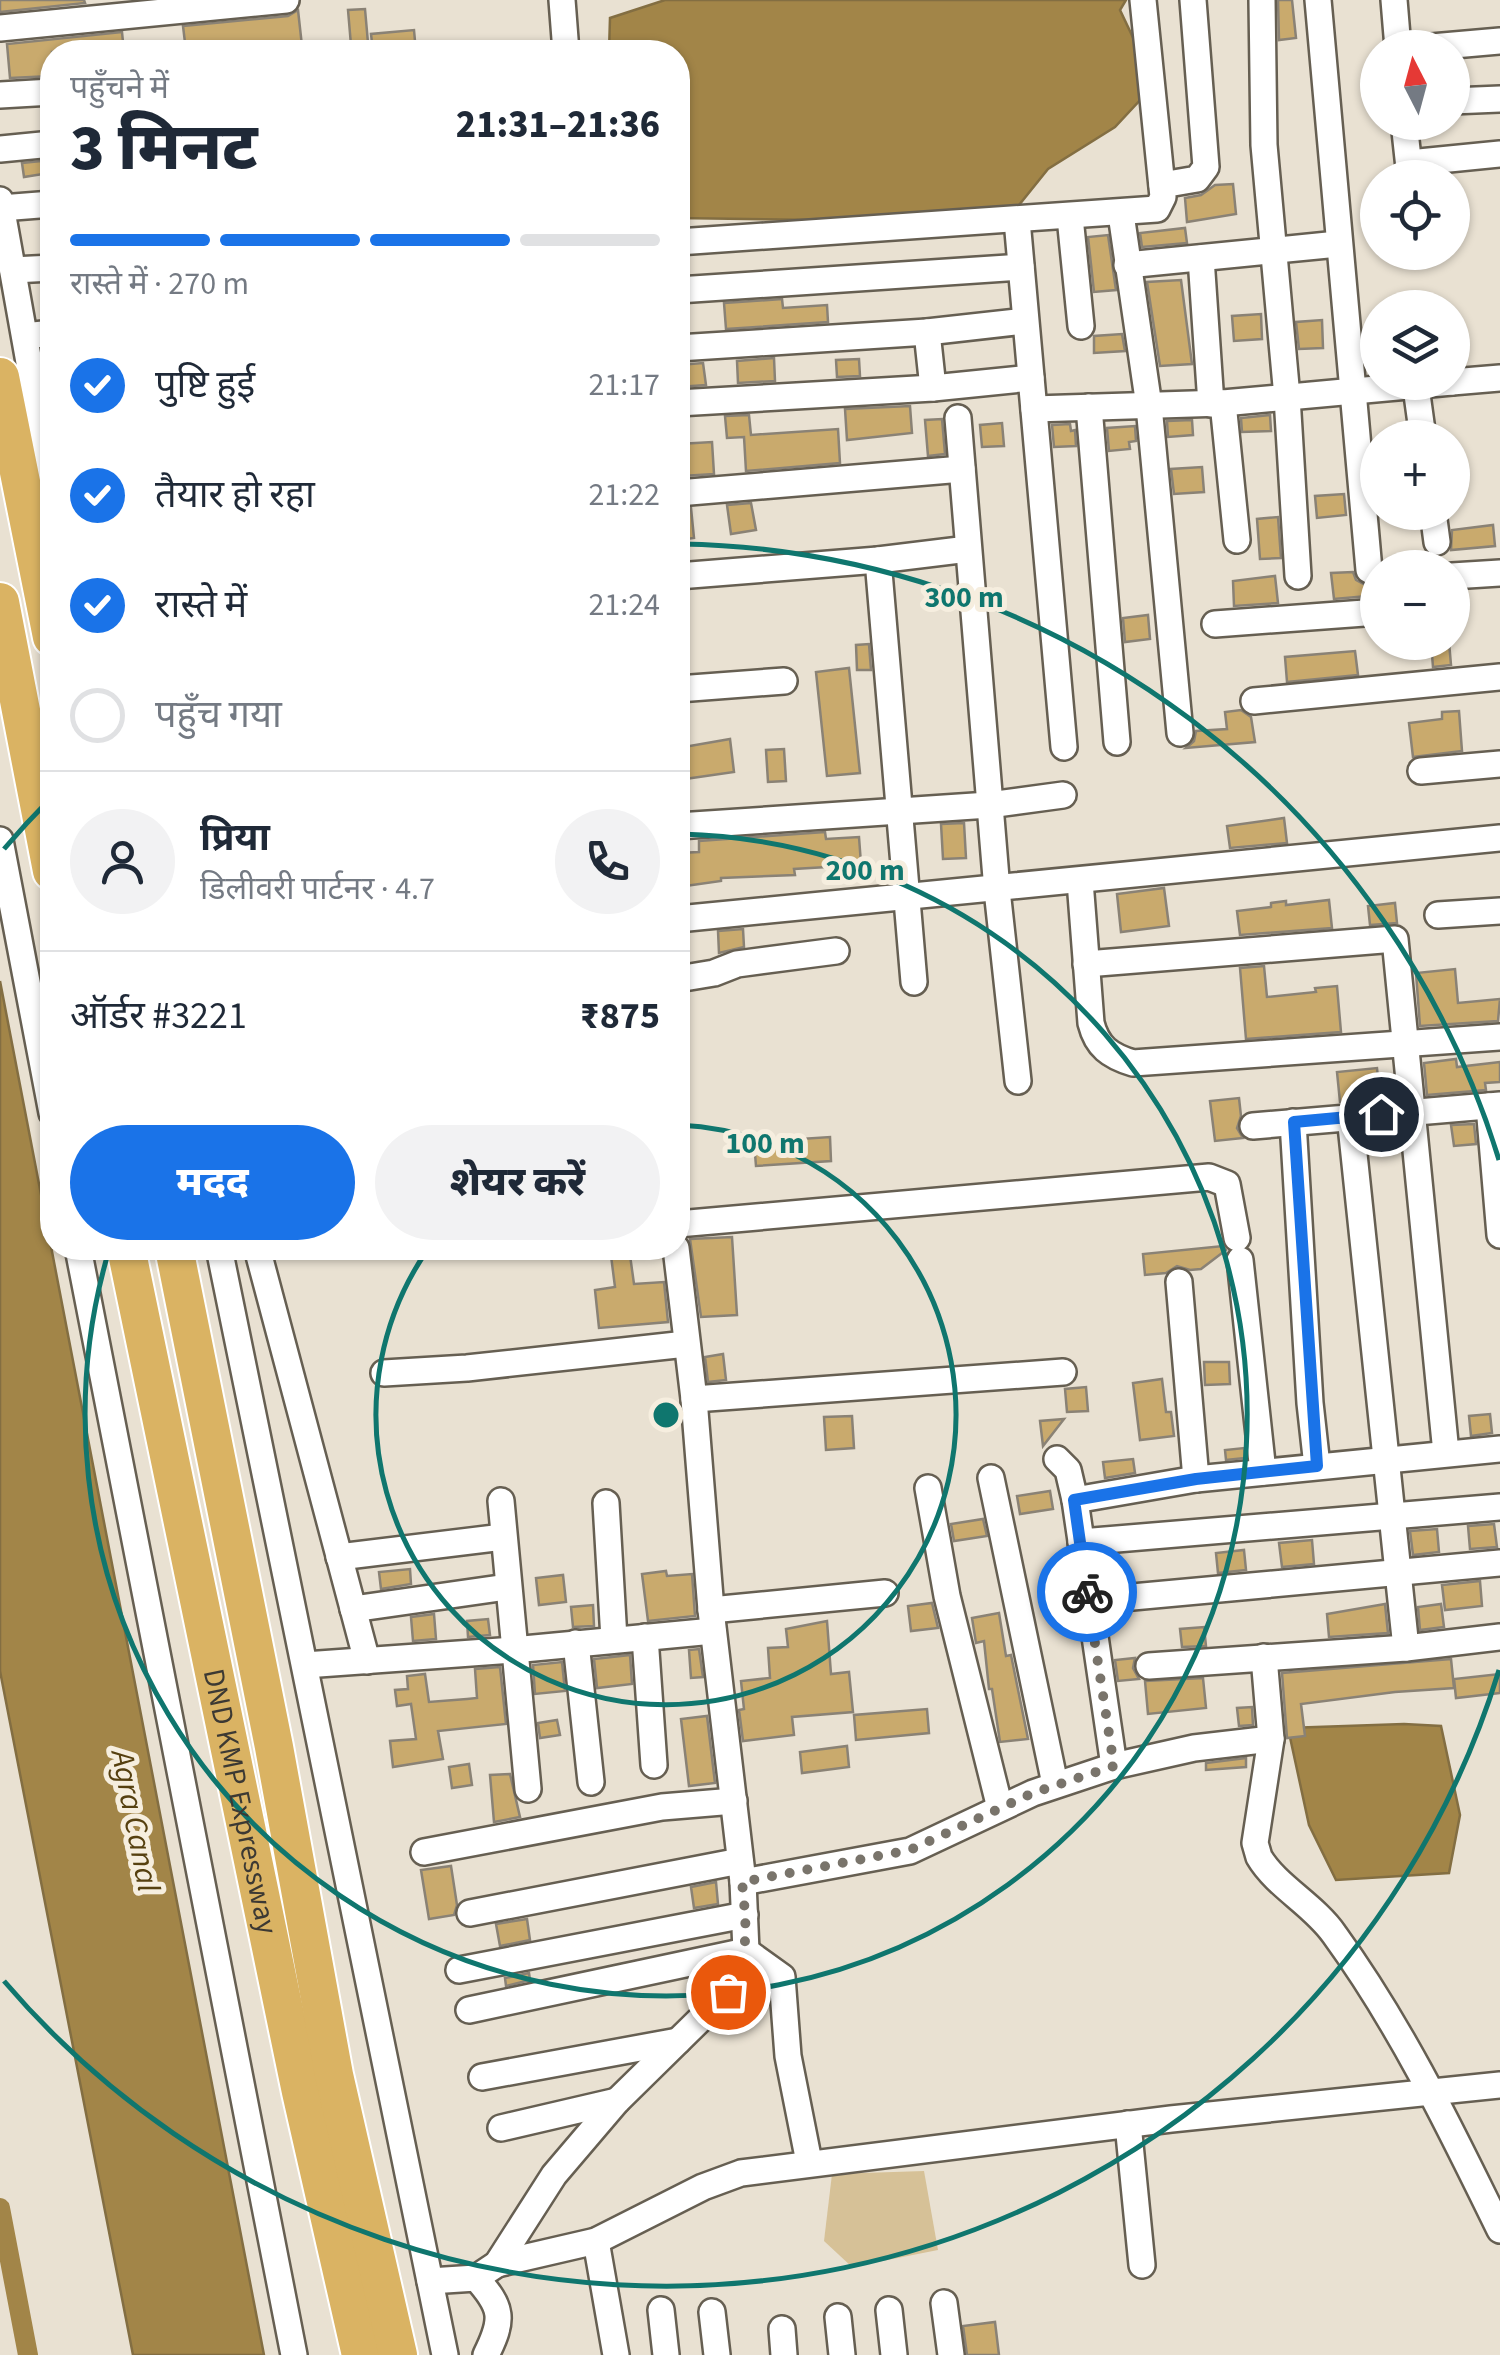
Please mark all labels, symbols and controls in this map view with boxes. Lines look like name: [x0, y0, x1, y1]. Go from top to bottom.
north arrow: [1360, 30, 1470, 140]
map controls: [1360, 30, 1470, 660]
text: पहुँचने में: [70, 65, 169, 111]
text: 21:31–21:36: [456, 98, 660, 152]
text: 3 मिनट: [70, 102, 258, 195]
button: locate: [1360, 160, 1470, 270]
text: रास्ते में · 270 m: [70, 261, 249, 307]
button: layers: [1360, 290, 1470, 400]
icon: check: [70, 358, 125, 413]
text: पुष्टि हुई: [155, 358, 255, 412]
text: 21:17: [588, 362, 660, 408]
button: +: [1360, 420, 1470, 530]
icon: check: [70, 468, 125, 523]
text: तैयार हो रहा: [155, 468, 315, 522]
text: 21:22: [588, 472, 660, 518]
button: −: [1360, 550, 1470, 660]
text: 300 m: [924, 576, 1004, 619]
icon: check: [70, 578, 125, 633]
text: रास्ते में: [155, 578, 247, 632]
text: 21:24: [588, 582, 660, 628]
text: पहुँच गया: [155, 688, 282, 742]
button: person: [70, 809, 175, 914]
button: phone: [555, 809, 660, 914]
text: प्रिया: [200, 811, 270, 865]
text: 200 m: [825, 849, 905, 892]
text: डिलीवरी पार्टनर · 4.7: [200, 866, 435, 912]
text: ऑर्डर #3221: [70, 989, 247, 1043]
text: ₹875: [580, 989, 660, 1043]
pin: [1339, 1072, 1424, 1157]
icon: home: [1354, 1087, 1409, 1142]
text: 100 m: [725, 1122, 805, 1165]
button: मदद: [70, 1125, 355, 1240]
button: शेयर करें: [375, 1125, 660, 1240]
centre of rings: [648, 1397, 684, 1433]
courier: [1037, 1542, 1137, 1642]
icon: bike: [1060, 1565, 1115, 1620]
street label: DND KMP Expressway: [192, 1665, 289, 1938]
water label: Agra Canal: [98, 1744, 171, 1896]
pin: [686, 1950, 771, 2035]
icon: bag: [701, 1965, 756, 2020]

